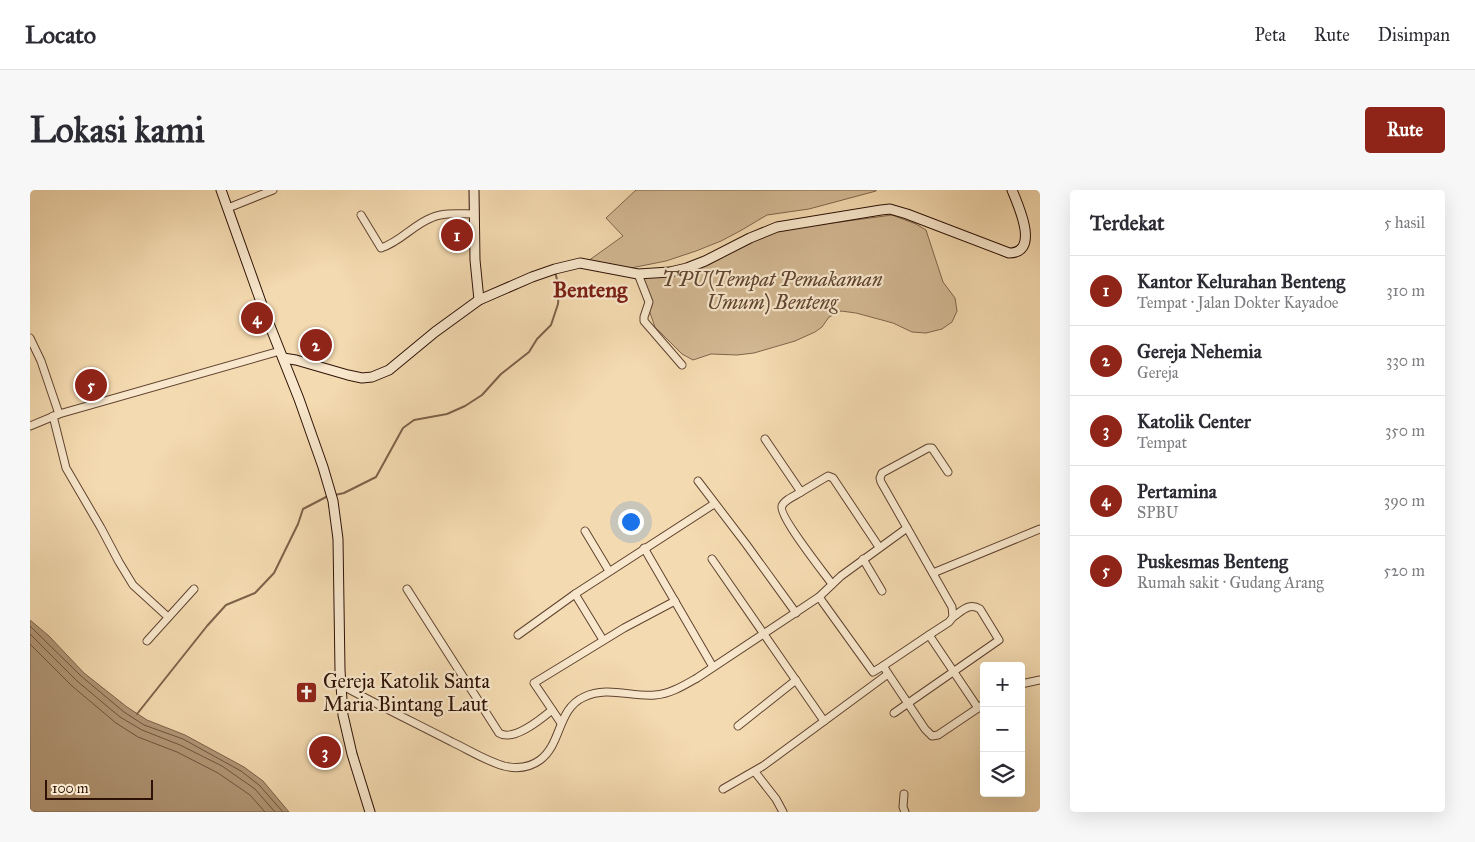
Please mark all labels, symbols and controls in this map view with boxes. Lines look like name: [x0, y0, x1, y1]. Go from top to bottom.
text: Locato: [25, 20, 96, 50]
text: Peta: [1255, 24, 1286, 46]
text: Rute: [1314, 24, 1350, 46]
text: Disimpan: [1378, 24, 1450, 46]
button: Rute: [1365, 107, 1445, 153]
text: Lokasi kami: [30, 109, 205, 152]
text: Terdekat: [1090, 210, 1164, 236]
text: 5 hasil: [1384, 213, 1425, 232]
pin: 1: [441, 216, 473, 254]
park label: TPU(Tempat Pemakaman Umum) Benteng: [662, 267, 883, 315]
text: Kantor Kelurahan Benteng: [1137, 270, 1345, 293]
district label: Benteng: [553, 276, 628, 303]
text: 1: [1103, 281, 1109, 300]
text: 310 m: [1386, 281, 1425, 300]
text: Tempat · Jalan Dokter Kayadoe: [1137, 293, 1338, 312]
pin: 4: [241, 299, 273, 337]
pin: 2: [300, 326, 332, 364]
text: Gereja Nehemia: [1137, 340, 1262, 363]
text: 2: [1102, 351, 1110, 370]
text: 330 m: [1386, 351, 1425, 370]
text: Gereja: [1137, 363, 1179, 382]
pin: 5: [75, 366, 107, 404]
text: Katolik Center: [1137, 410, 1251, 433]
text: 3: [1103, 421, 1109, 440]
text: 350 m: [1385, 421, 1425, 440]
text: Tempat: [1137, 433, 1187, 452]
text: Pertamina: [1137, 480, 1217, 503]
text: 4: [1102, 491, 1110, 510]
text: 390 m: [1384, 491, 1425, 510]
text: SPBU: [1137, 503, 1178, 522]
your location: [618, 509, 644, 535]
text: Puskesmas Benteng: [1137, 550, 1288, 573]
text: 5: [1102, 561, 1110, 580]
text: 520 m: [1383, 561, 1425, 580]
text: Rumah sakit · Gudang Arang: [1137, 573, 1324, 592]
map controls: [980, 662, 1025, 797]
button: +: [980, 662, 1025, 707]
place label: Gereja Katolik Santa Maria Bintang Laut: [323, 669, 490, 717]
church icon: Gereja Katolik Santa Maria Bintang Laut: [295, 680, 319, 704]
button: −: [980, 707, 1025, 752]
pin: 3: [309, 733, 341, 771]
button: layers: [980, 752, 1025, 797]
scale bar: [45, 777, 152, 800]
text: 100 m: [52, 780, 89, 797]

